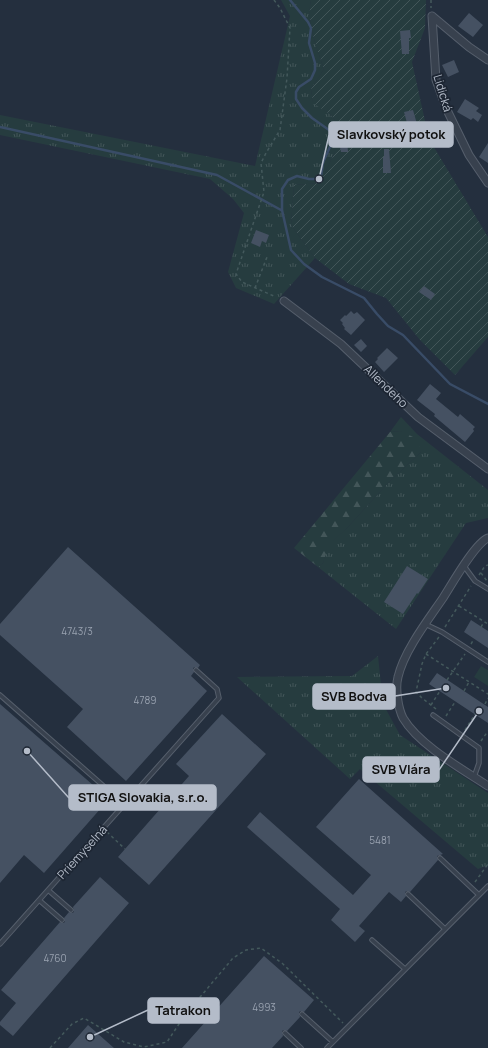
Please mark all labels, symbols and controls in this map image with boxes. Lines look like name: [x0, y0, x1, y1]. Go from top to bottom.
street label: Lidická: [429, 72, 457, 114]
callout: Slavkovský potok: [329, 122, 453, 147]
text: Slavkovský potok: [337, 125, 446, 143]
street label: Allendeho: [360, 361, 412, 411]
house number: 4743/3: [61, 624, 93, 638]
callout: SVB Bodva: [313, 684, 395, 709]
text: SVB Bodva: [321, 687, 387, 705]
house number: 4789: [134, 693, 156, 707]
callout: SVB Vlára: [363, 757, 439, 782]
text: SVB Vlára: [371, 760, 431, 778]
callout: STIGA Slovakia, s.r.o.: [69, 785, 216, 810]
text: STIGA Slovakia, s.r.o.: [78, 788, 208, 806]
street label: Priemyselná: [53, 821, 111, 883]
house number: 5481: [369, 833, 391, 847]
house number: 4760: [43, 951, 67, 965]
callout: Tatrakon: [148, 998, 219, 1023]
house number: 4993: [252, 1000, 276, 1014]
text: Tatrakon: [155, 1001, 211, 1019]

